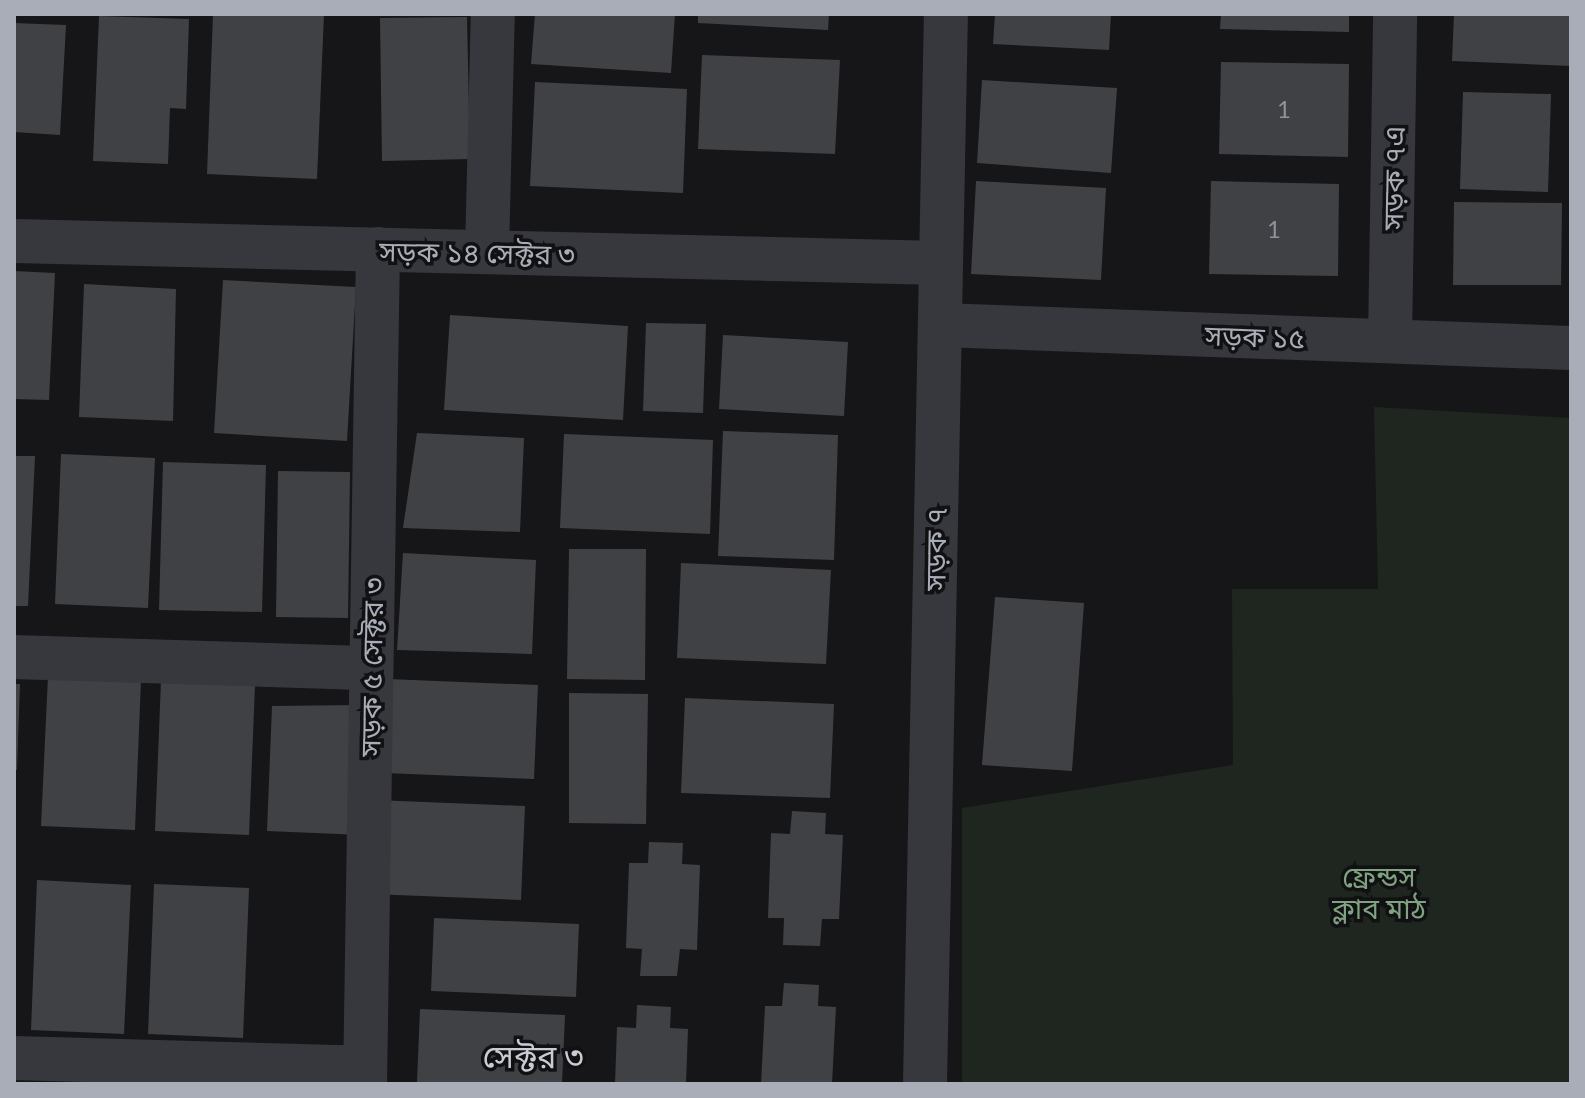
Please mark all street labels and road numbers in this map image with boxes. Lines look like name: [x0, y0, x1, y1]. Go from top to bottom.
street label: সড়ক ৭এ: [1375, 126, 1411, 230]
street label: সড়ক ১৪ সেক্টর ৩: [379, 233, 575, 271]
street label: সড়ক ১৫: [1204, 317, 1306, 355]
street label: সড়ক ৭: [917, 507, 953, 591]
street label: সড়ক ৫ সেক্টর ৩: [353, 577, 389, 757]

